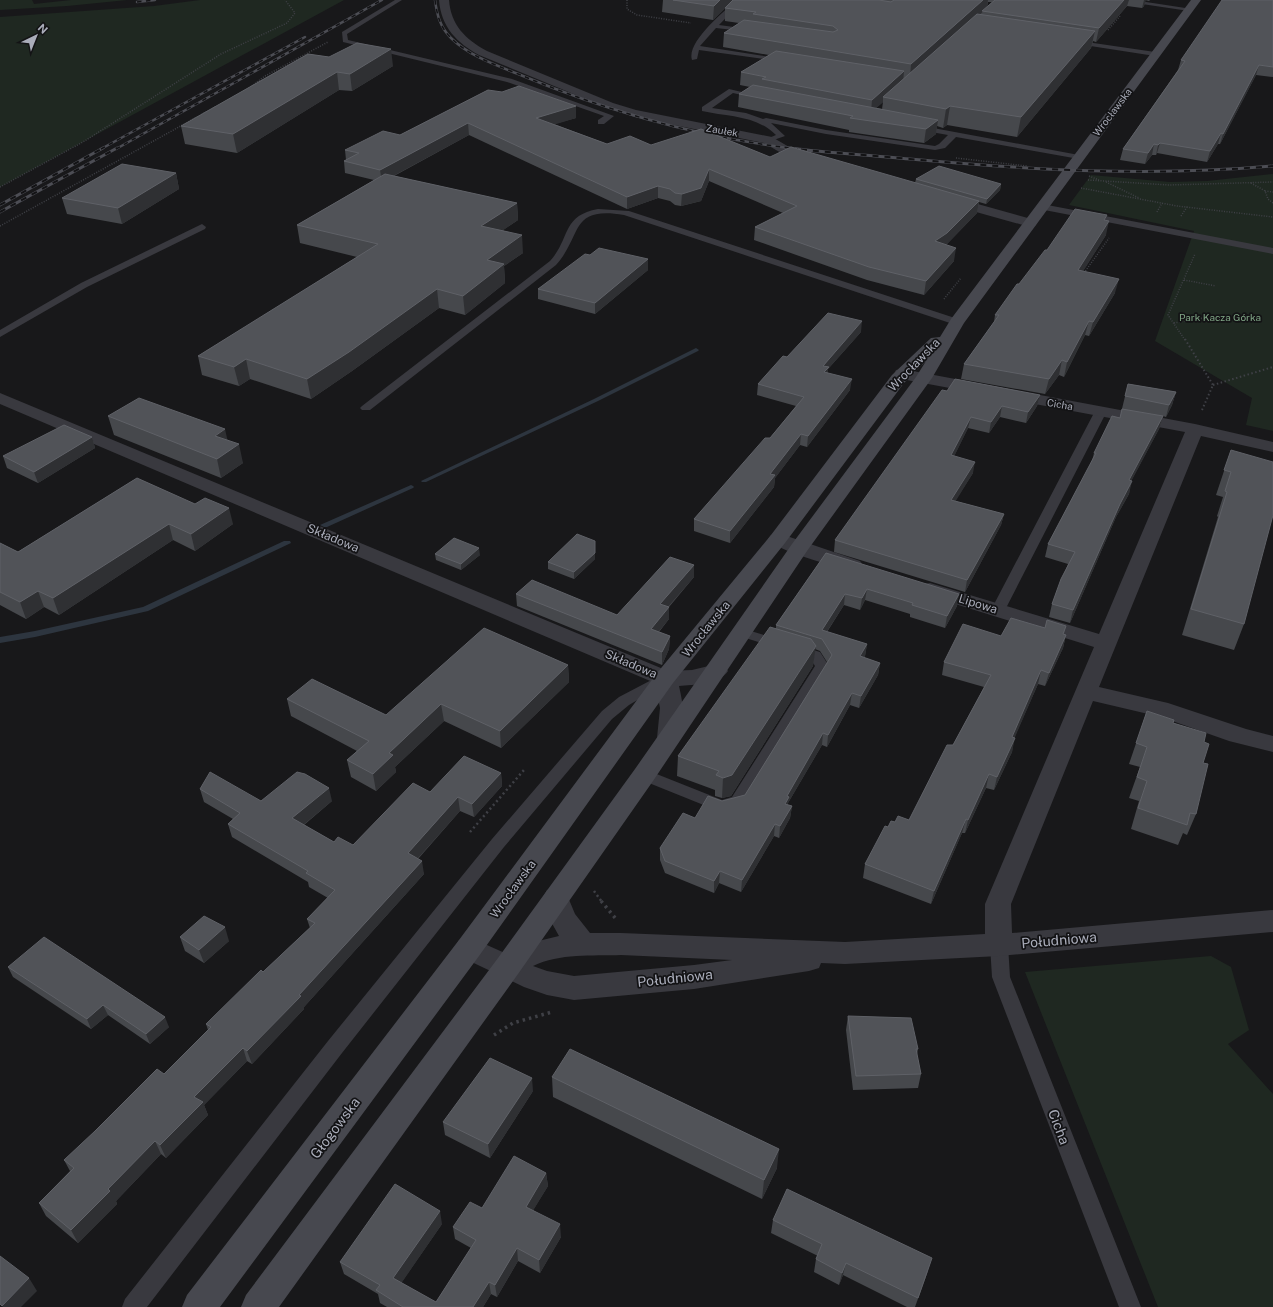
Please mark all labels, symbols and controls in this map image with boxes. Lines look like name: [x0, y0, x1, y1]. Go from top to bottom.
north arrow: [16, 16, 56, 56]
text: N: [36, 21, 50, 36]
street label: Wrocławska: [1090, 86, 1134, 138]
street label: Zaułek: [705, 121, 739, 139]
park label: Park Kacza Górka: [1179, 311, 1261, 323]
street label: Wrocławska: [885, 336, 943, 394]
street label: Cicha: [1046, 396, 1074, 412]
street label: Składowa: [305, 521, 361, 555]
street label: Lipowa: [957, 592, 999, 616]
street label: Wrocławska: [679, 598, 733, 660]
street label: Składowa: [603, 647, 659, 681]
street label: Wrocławska: [487, 857, 539, 921]
street label: Południowa: [1021, 929, 1097, 951]
street label: Południowa: [636, 966, 714, 990]
street label: Głogowska: [307, 1094, 363, 1162]
street label: Cicha: [1045, 1107, 1073, 1147]

